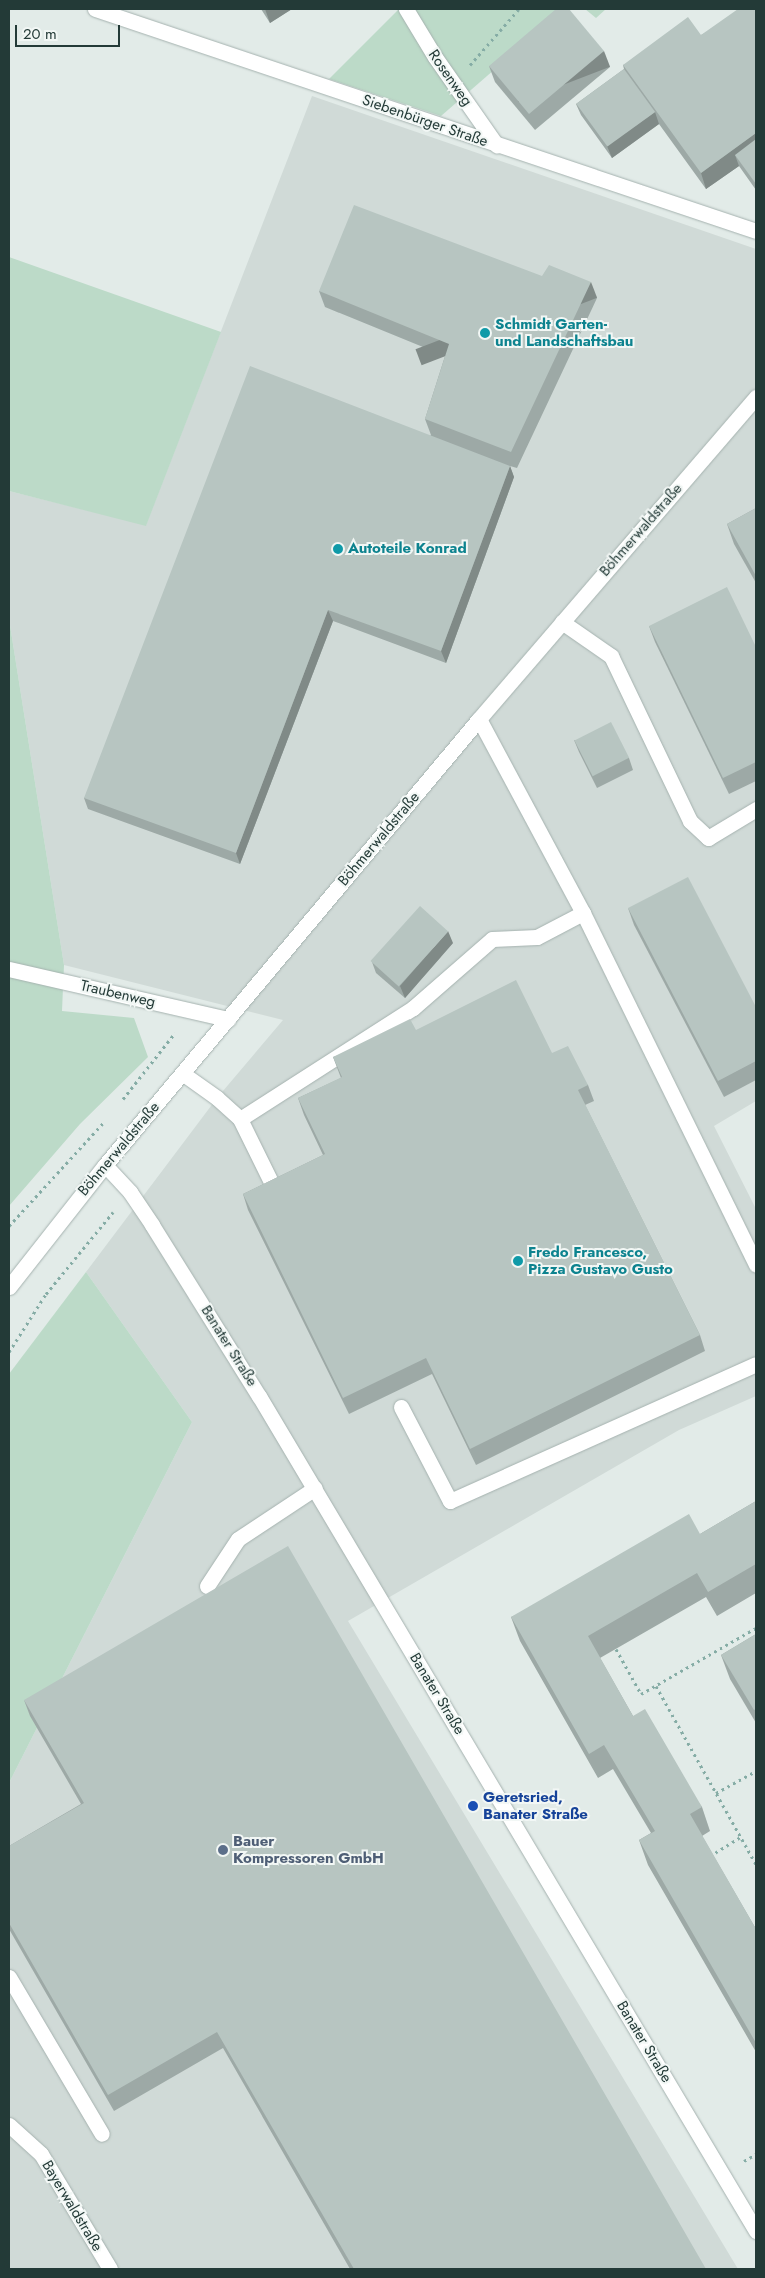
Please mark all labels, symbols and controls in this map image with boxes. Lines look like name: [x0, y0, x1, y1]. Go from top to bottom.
scale bar: [18, 15, 122, 47]
text: 20 m: [23, 23, 57, 45]
street label: Rosenweg: [424, 46, 476, 110]
street label: Siebenbürger Straße: [360, 91, 490, 151]
place label: Schmidt Garten- und Landschaftsbau: [495, 315, 633, 350]
marker: Schmidt Garten- und Landschaftsbau: [479, 327, 491, 339]
street label: Böhmerwaldstraße: [596, 480, 686, 580]
place label: Autoteile Konrad: [348, 540, 467, 558]
marker: Autoteile Konrad: [332, 543, 344, 555]
street label: Böhmerwaldstraße: [334, 788, 424, 890]
street label: Traubenweg: [79, 977, 157, 1011]
street label: Böhmerwaldstraße: [74, 1098, 164, 1200]
place label: Fredo Francesco, Pizza Gustavo Gusto: [528, 1243, 673, 1278]
marker: Fredo Francesco, Pizza Gustavo Gusto: [512, 1255, 524, 1267]
street label: Banater Straße: [197, 1302, 261, 1390]
street label: Banater Straße: [406, 1650, 468, 1738]
place label: Geretsried, Banater Straße: [483, 1788, 588, 1823]
marker: Geretsried, Banater Straße: [467, 1800, 479, 1812]
place label: Bauer Kompressoren GmbH: [233, 1832, 384, 1867]
marker: Bauer Kompressoren GmbH: [217, 1844, 229, 1856]
street label: Banater Straße: [613, 1998, 675, 2086]
street label: Bayerwaldstraße: [38, 2157, 106, 2255]

